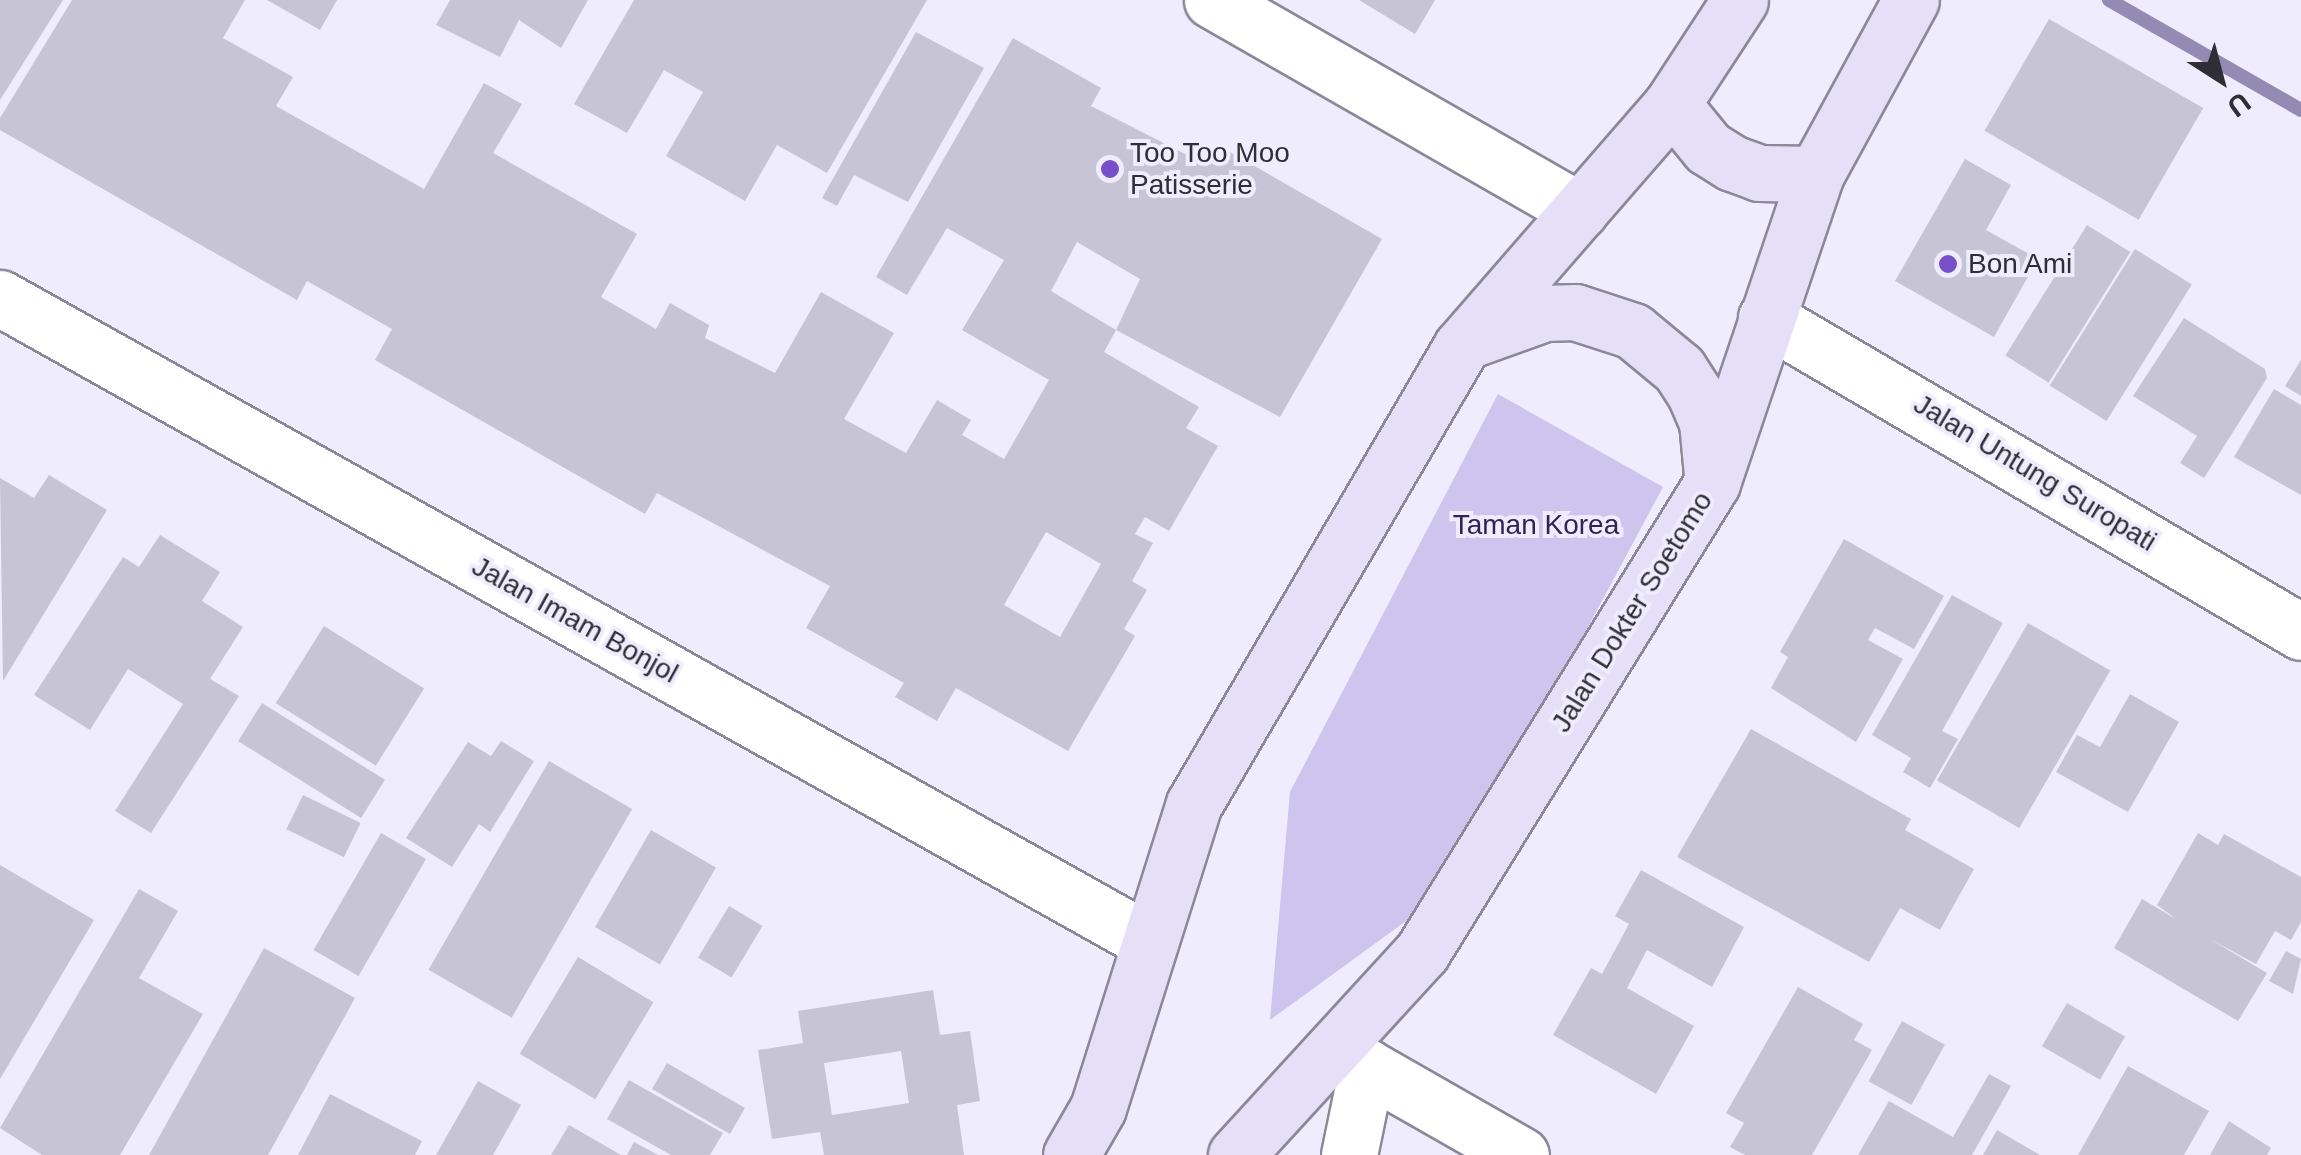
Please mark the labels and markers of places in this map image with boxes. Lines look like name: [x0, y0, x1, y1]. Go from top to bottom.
place label: Too Too Moo Patisserie: [1130, 136, 1290, 202]
marker: Too Too Moo Patisserie: [1099, 158, 1121, 180]
place label: Bon Ami: [1968, 247, 2074, 281]
marker: Bon Ami: [1937, 253, 1959, 275]

